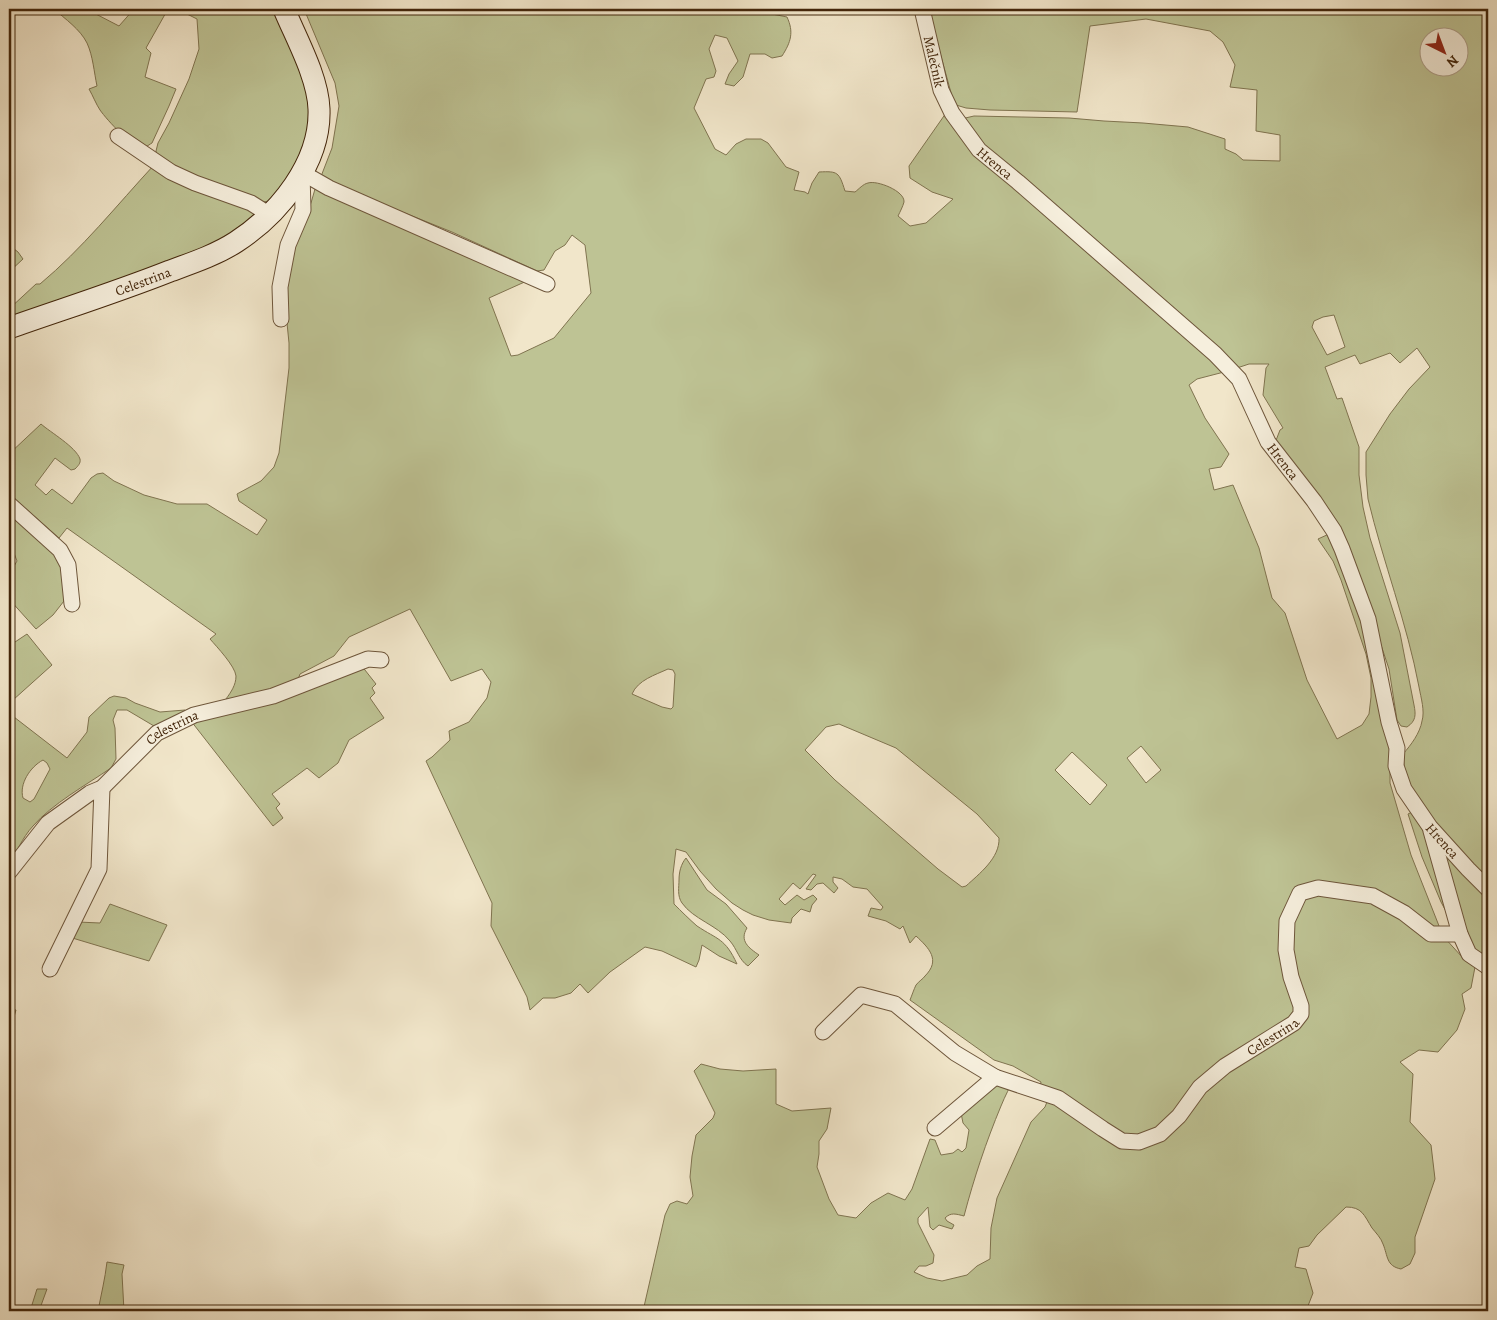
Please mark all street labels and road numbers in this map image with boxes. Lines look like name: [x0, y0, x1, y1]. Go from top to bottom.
street label: Malečnik: [919, 34, 949, 89]
street label: Hrenca: [972, 143, 1017, 184]
street label: Celestrina: [113, 262, 174, 301]
street label: Hrenca: [1262, 439, 1303, 484]
street label: Celestrina: [141, 705, 201, 749]
street label: Hrenca: [1421, 819, 1464, 863]
street label: Celestrina: [1243, 1014, 1305, 1060]

